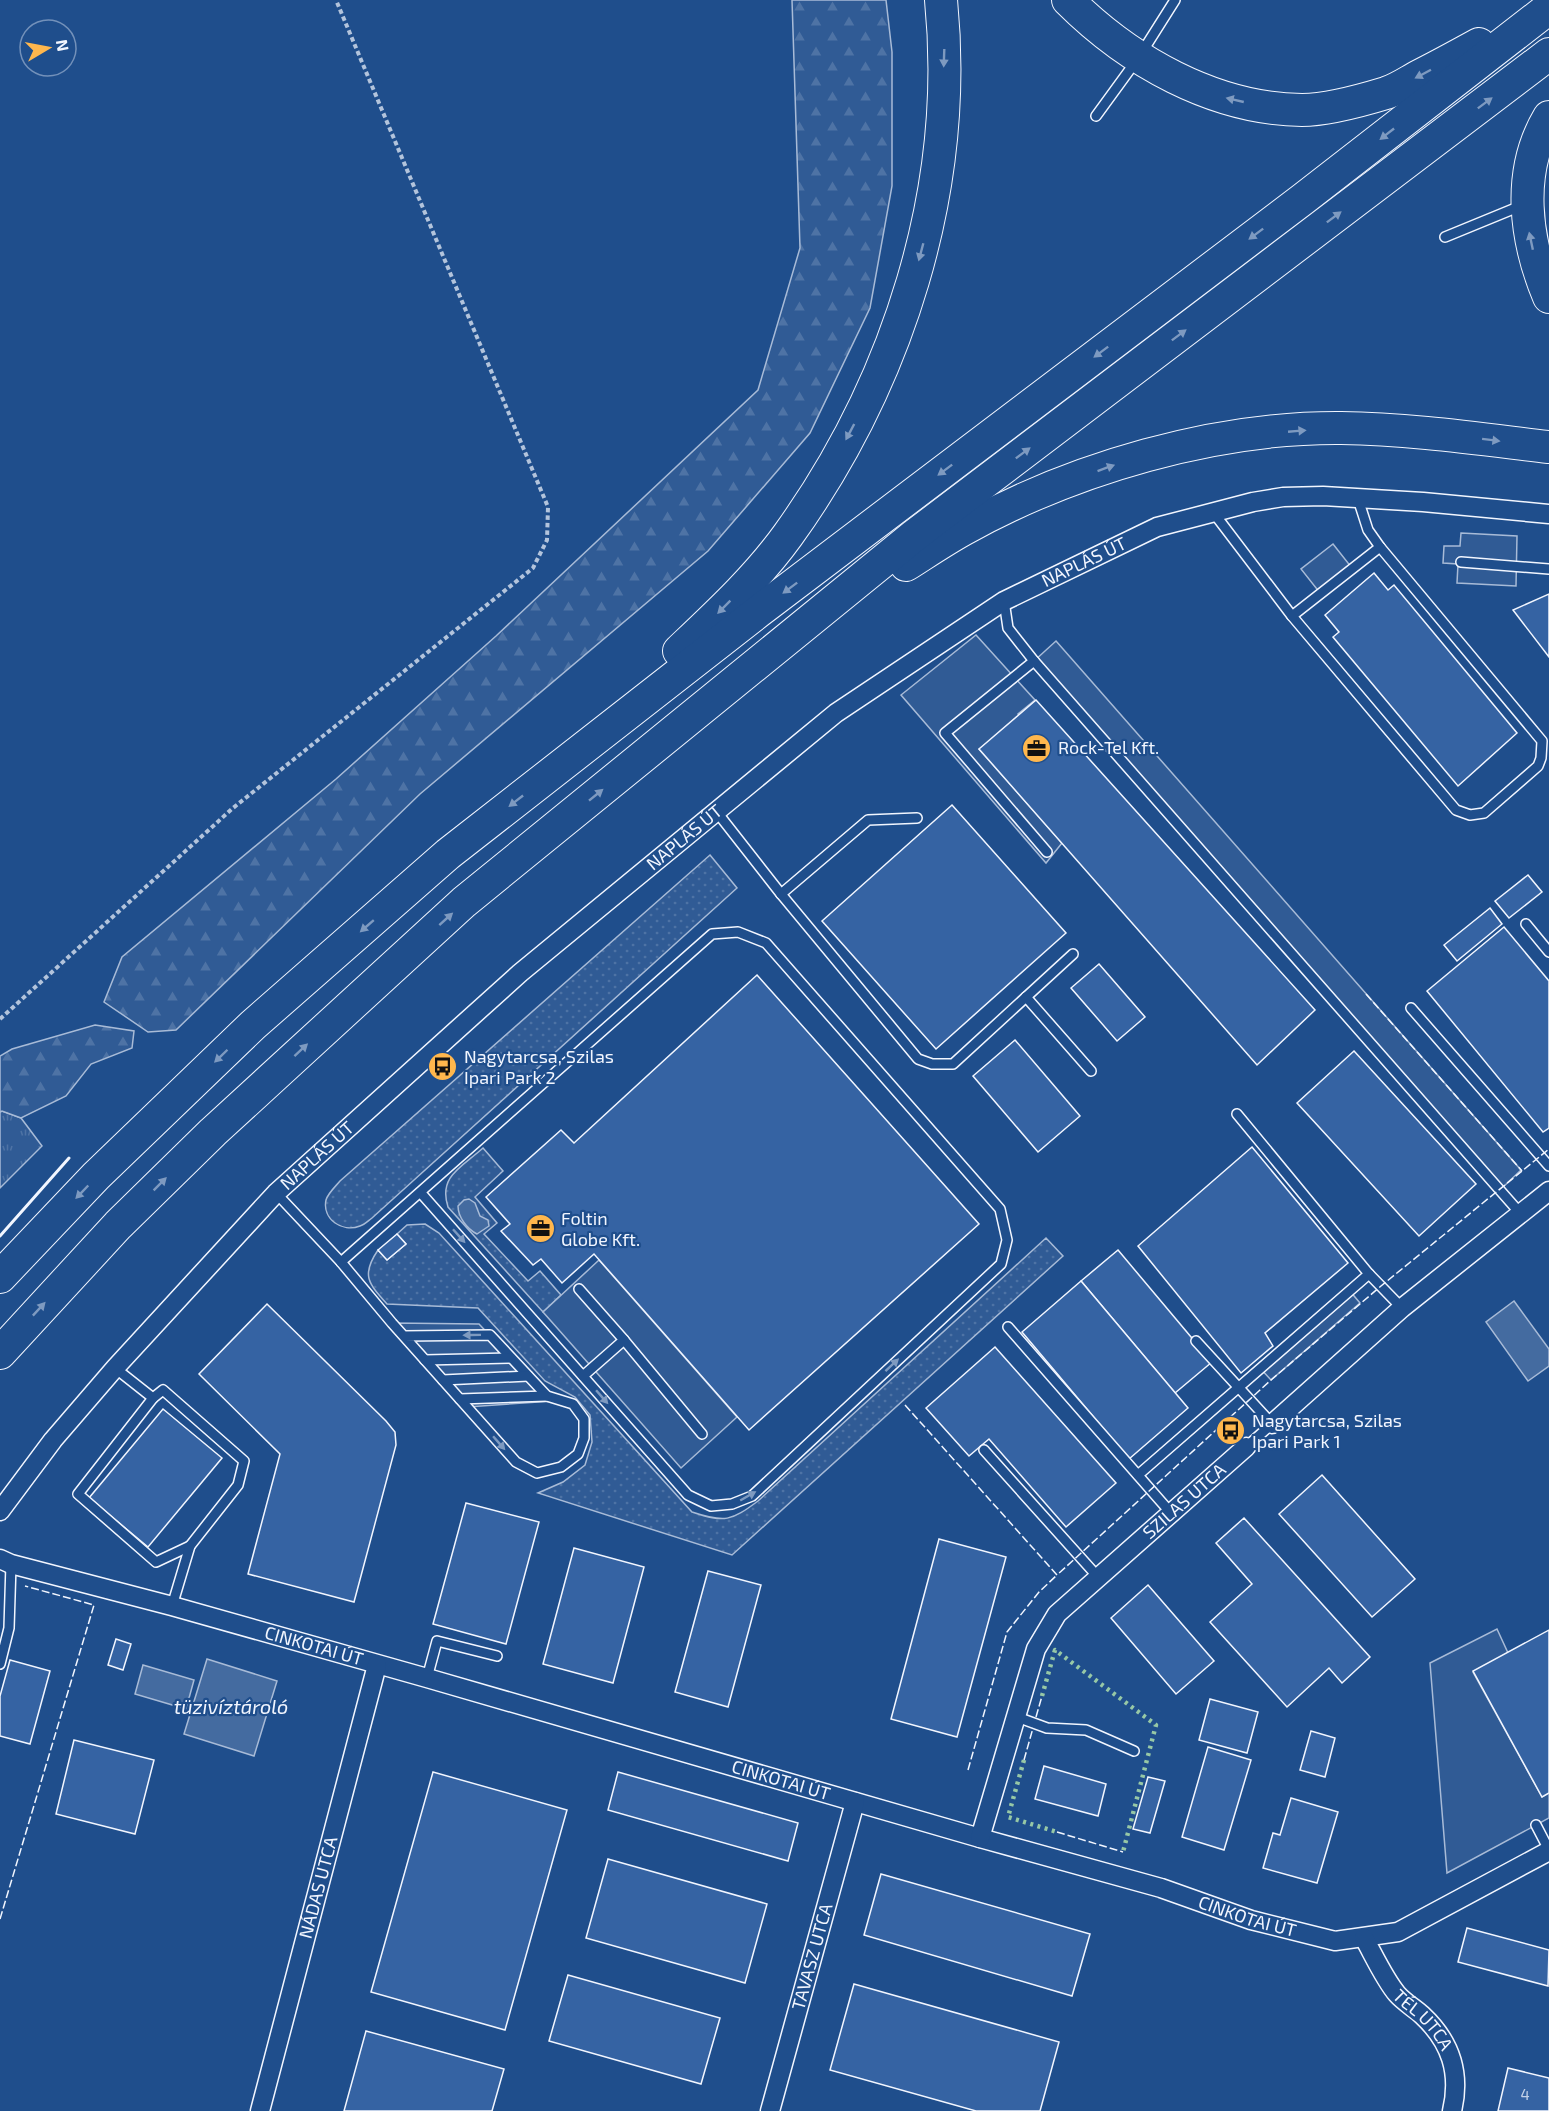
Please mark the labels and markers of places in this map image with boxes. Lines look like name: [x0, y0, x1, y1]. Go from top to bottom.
office icon: Rock-Tel Kft.: [1021, 732, 1053, 764]
place label: Rock-Tel Kft.: [1058, 736, 1159, 758]
place label: Nagytarcsa, Szilas Ipari Park 2: [464, 1045, 614, 1088]
bus stop icon: Nagytarcsa, Szilas Ipari Park 2: [427, 1051, 459, 1083]
place label: Foltin Globe Kft.: [561, 1207, 640, 1250]
office icon: Foltin Globe Kft.: [524, 1213, 556, 1245]
place label: Nagytarcsa, Szilas Ipari Park 1: [1252, 1409, 1402, 1452]
bus stop icon: Nagytarcsa, Szilas Ipari Park 1: [1215, 1415, 1247, 1447]

